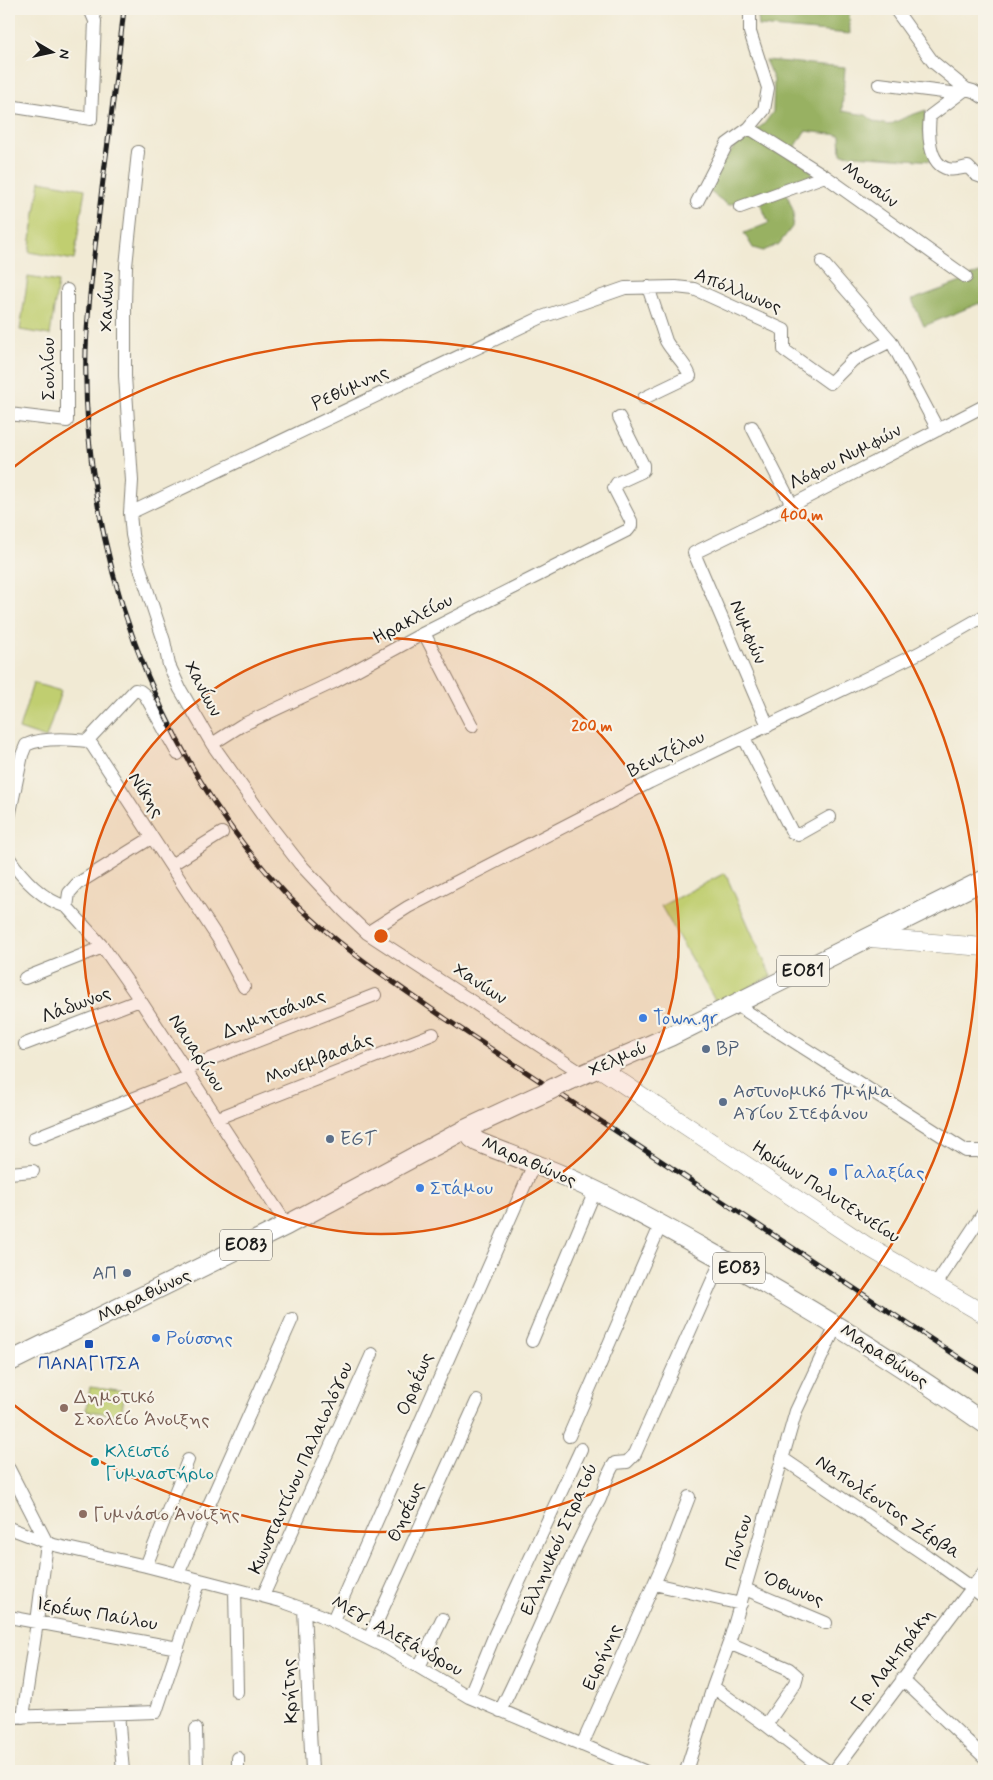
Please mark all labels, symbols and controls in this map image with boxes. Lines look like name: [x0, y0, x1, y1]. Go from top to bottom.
north arrow: [28, 28, 78, 78]
text: N: [54, 48, 73, 60]
street label: Μουσών: [837, 156, 903, 214]
street label: Απόλλωνος: [691, 262, 785, 320]
street label: Χανίων: [94, 272, 120, 332]
street label: Σουλίου: [36, 338, 61, 400]
street label: Ρεθύμνης: [308, 359, 392, 417]
street label: Λόφου Νυμφών: [784, 418, 906, 496]
text: 400 m: [781, 506, 823, 526]
street label: Ηρακλείου: [369, 587, 457, 651]
street label: Νυμφών: [723, 596, 773, 668]
street label: Χανίων: [178, 657, 228, 721]
text: 200 m: [572, 717, 613, 737]
street label: Βενιζέλου: [623, 724, 709, 784]
street label: Νίκης: [122, 768, 170, 822]
centre of rings: [372, 927, 390, 945]
road number: ΕΟ81: [777, 956, 829, 986]
street label: Χανίων: [448, 957, 512, 1011]
street label: Λάδωνος: [38, 980, 114, 1030]
street label: Δημητσάνας: [219, 983, 329, 1045]
place label: Town.gr: [653, 1006, 718, 1032]
street label: Ναυαρίνου: [162, 1009, 232, 1097]
marker: Town.gr: [637, 1012, 649, 1024]
street label: Μονεμβασιάς: [261, 1027, 377, 1091]
street label: Χελμού: [585, 1035, 651, 1083]
place label: BP: [716, 1037, 739, 1062]
marker: BP: [700, 1043, 712, 1055]
place label: Αστυνομικό Τμήμα Αγίου Στεφάνου: [733, 1079, 892, 1126]
marker: Αστυνομικό Τμήμα Αγίου Στεφάνου: [717, 1096, 729, 1108]
place label: EGT: [340, 1127, 378, 1152]
street label: Μαραθώνος: [478, 1131, 580, 1193]
marker: EGT: [324, 1133, 336, 1145]
street label: Ηρώων Πολυτεχνείου: [747, 1135, 905, 1249]
place label: Γαλαξίας: [843, 1160, 925, 1185]
marker: Γαλαξίας: [827, 1166, 839, 1178]
place label: Στάμου: [430, 1176, 493, 1201]
marker: Στάμου: [414, 1182, 426, 1194]
road number: ΕΟ83: [220, 1230, 272, 1260]
road number: ΕΟ83: [713, 1252, 765, 1284]
place label: ΑΠ: [92, 1261, 117, 1286]
street label: Μαραθώνος: [93, 1263, 195, 1329]
marker: ΑΠ: [121, 1267, 133, 1279]
street label: Μαραθώνος: [835, 1318, 933, 1394]
place label: Ρούσσης: [166, 1326, 233, 1351]
marker: Ρούσσης: [150, 1332, 162, 1344]
marker: ΠΑΝΑΓΙΤΣΑ: [83, 1338, 95, 1350]
street label: Ορφέως: [390, 1348, 440, 1420]
place label: ΠΑΝΑΓΙΤΣΑ: [38, 1351, 140, 1376]
street label: Κωνσταντίνου Παλαιολόγου: [243, 1358, 359, 1578]
place label: Δημοτικό Σχολείο Άνοιξης: [74, 1385, 210, 1432]
marker: Δημοτικό Σχολείο Άνοιξης: [58, 1402, 70, 1414]
place label: Κλειστό Γυμναστήριο: [105, 1439, 214, 1486]
street label: Ναπολέοντος Ζέρβα: [811, 1449, 965, 1565]
marker: Κλειστό Γυμναστήριο: [89, 1456, 101, 1468]
street label: Ελληνικού Στρατού: [514, 1459, 604, 1619]
street label: Θησέως: [382, 1478, 430, 1546]
place label: Γυμνάσιο Άνοιξης: [93, 1502, 240, 1527]
marker: Γυμνάσιο Άνοιξης: [77, 1508, 89, 1520]
street label: Πόντου: [719, 1511, 759, 1573]
street label: Όθωνος: [758, 1565, 828, 1613]
street label: Μεγ. Αλεξάνδρου: [327, 1589, 467, 1683]
street label: Ιερέως Παύλου: [34, 1591, 160, 1637]
street label: Γρ. Λαμπράκη: [846, 1603, 940, 1717]
street label: Ειρήνης: [576, 1620, 628, 1694]
street label: Κρήτης: [276, 1658, 304, 1724]

